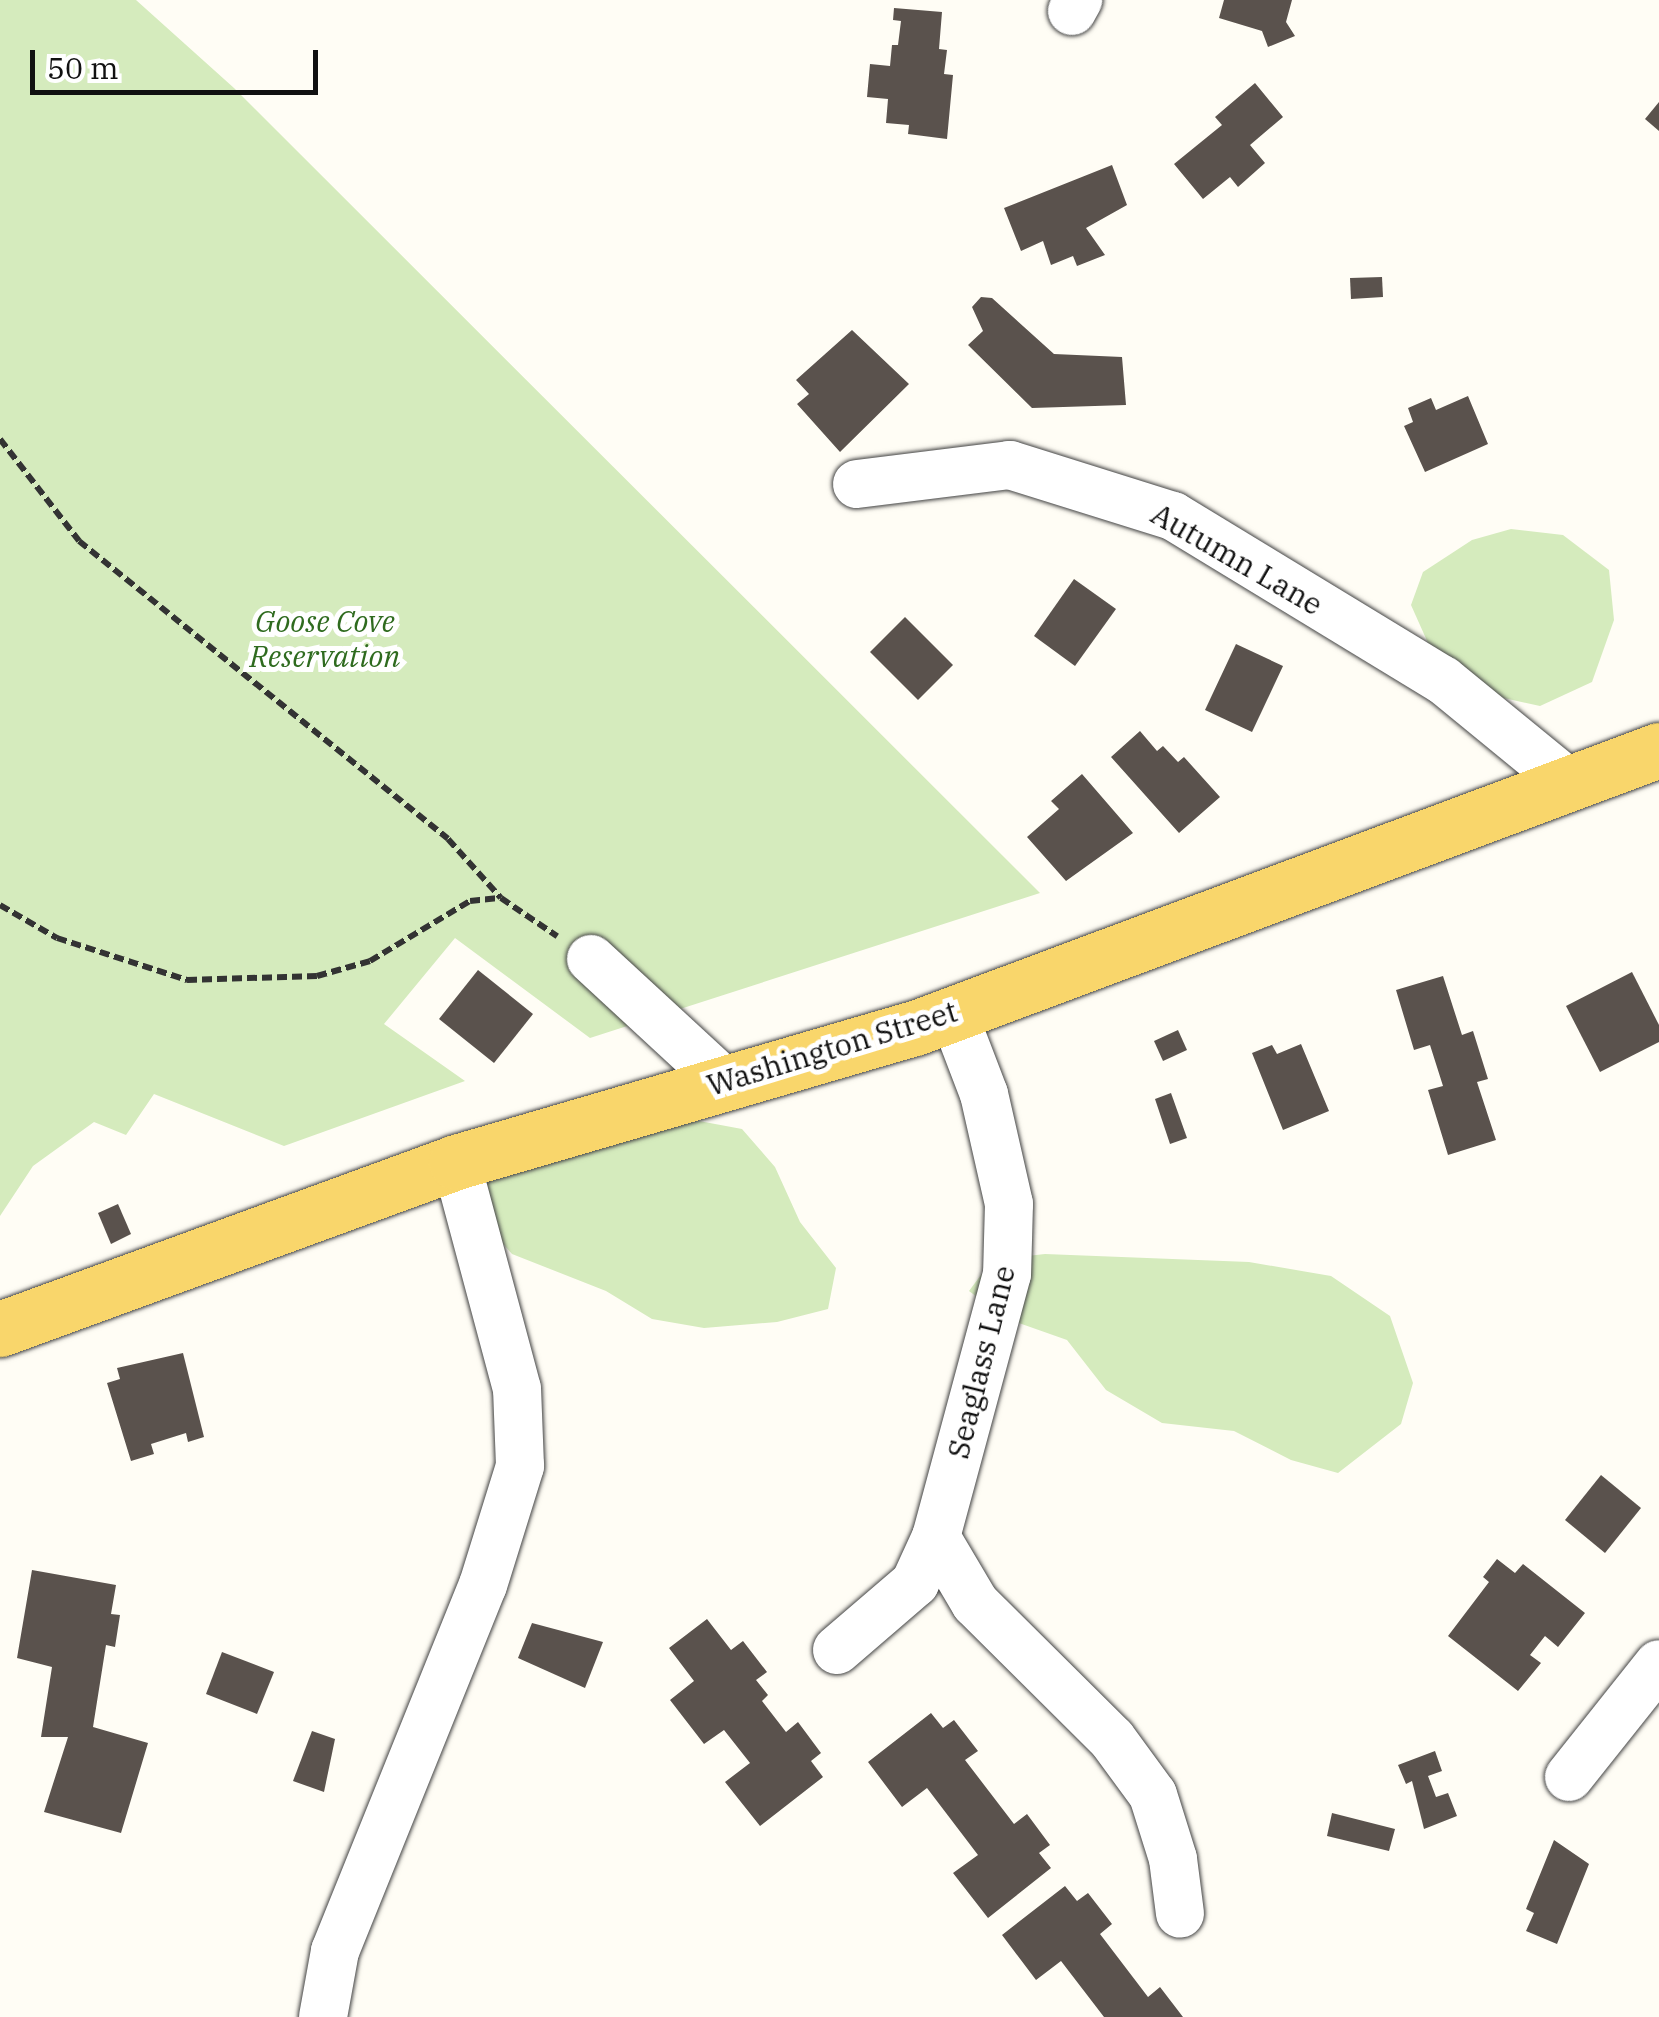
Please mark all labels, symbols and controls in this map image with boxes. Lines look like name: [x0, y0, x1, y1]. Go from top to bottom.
scale bar: [35, 30, 322, 92]
text: 50 m: [47, 48, 119, 87]
street label: Autumn Lane: [1145, 495, 1329, 623]
park label: Goose Cove Reservation: [250, 603, 400, 674]
street label: Washington Street: [702, 993, 962, 1103]
street label: Seaglass Lane: [940, 1262, 1022, 1462]

